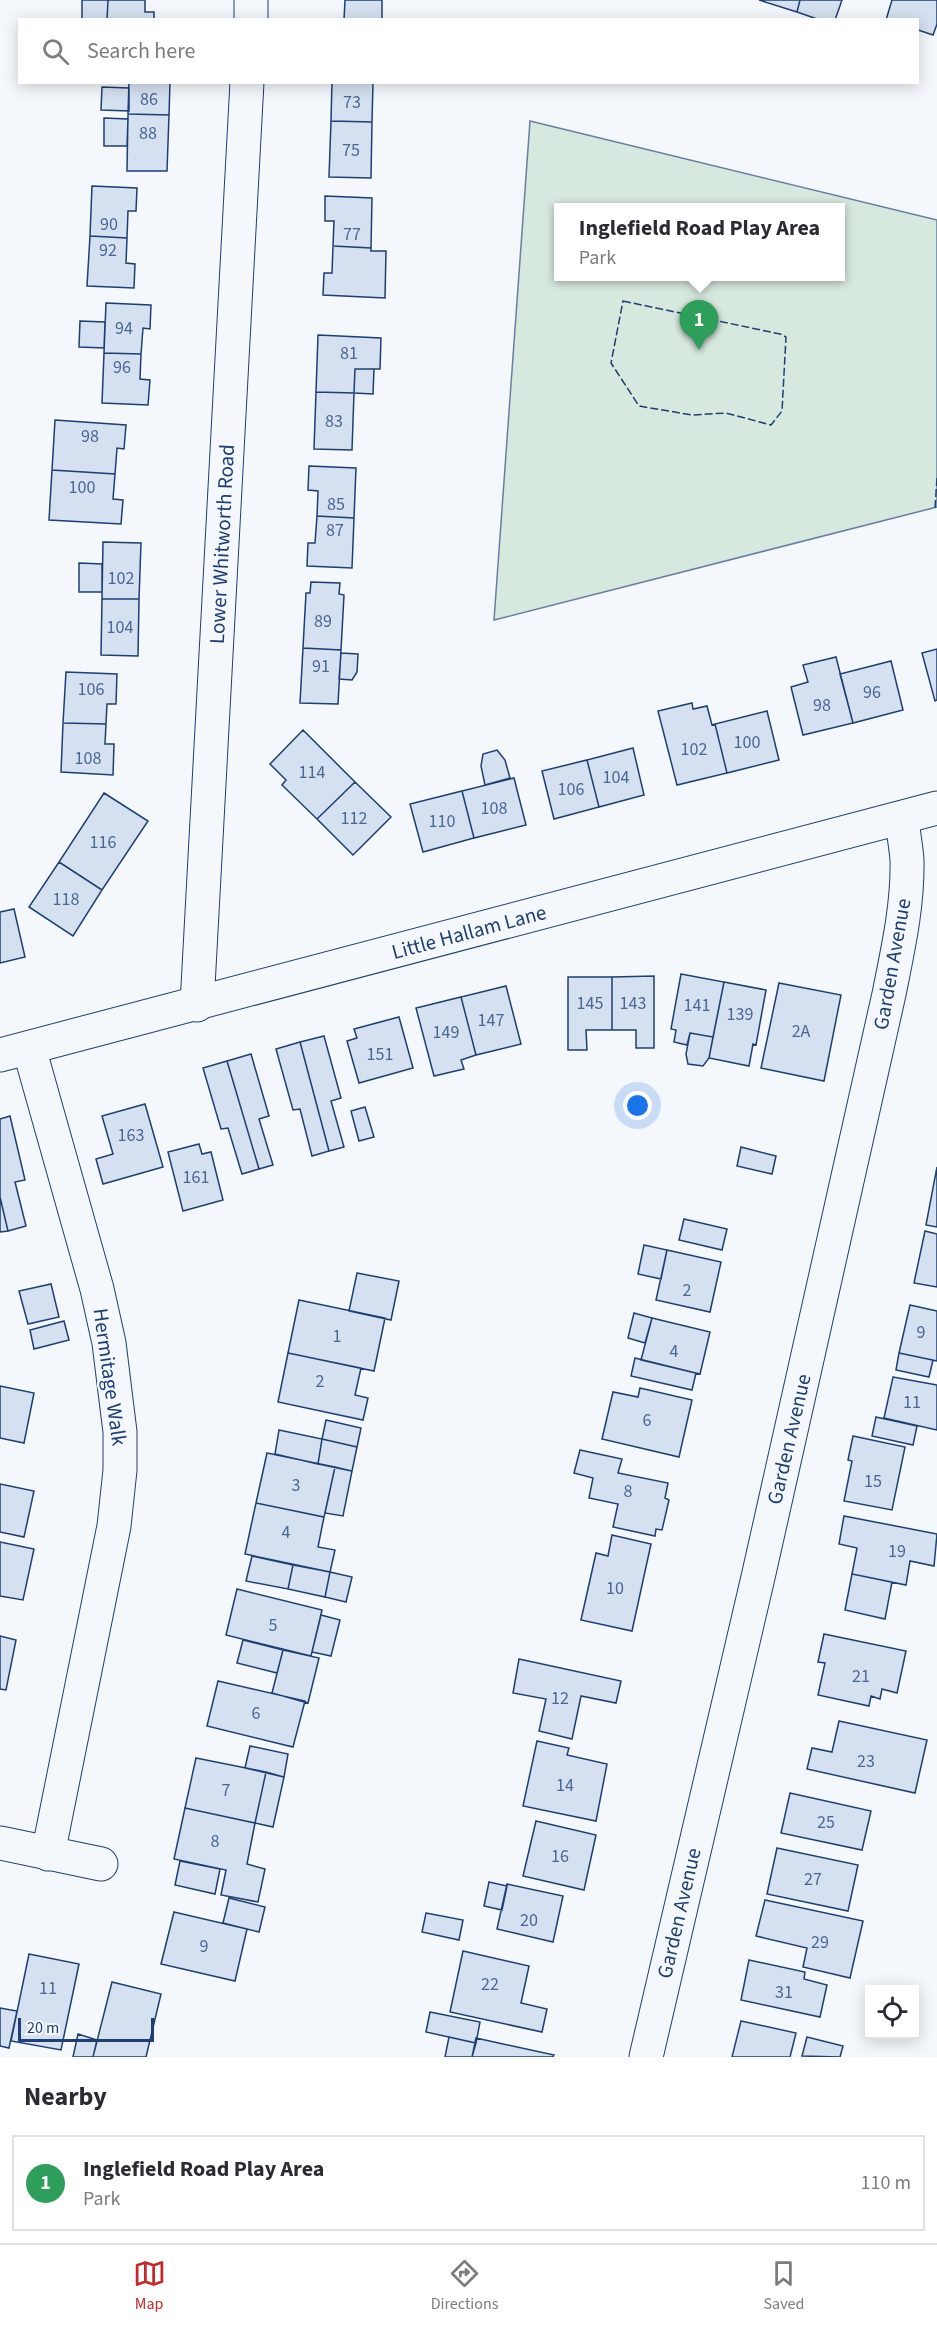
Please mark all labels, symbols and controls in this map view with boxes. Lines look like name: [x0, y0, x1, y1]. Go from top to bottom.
search box: [18, 18, 919, 84]
icon: search: [39, 35, 72, 68]
text: Search here: [87, 35, 195, 67]
house number: 86: [140, 87, 158, 112]
house number: 73: [343, 90, 361, 115]
house number: 88: [139, 121, 157, 146]
house number: 75: [342, 138, 360, 163]
popup: [554, 203, 845, 281]
house number: 90: [100, 212, 118, 237]
text: Inglefield Road Play Area: [579, 212, 820, 244]
house number: 77: [343, 222, 361, 247]
house number: 92: [99, 238, 117, 263]
text: Park: [579, 244, 616, 272]
pin: 1: [680, 300, 718, 350]
house number: 94: [115, 316, 133, 341]
house number: 81: [340, 341, 358, 366]
house number: 96: [113, 355, 131, 380]
house number: 83: [325, 409, 343, 434]
house number: 98: [81, 424, 99, 449]
street label: Lower Whitworth Road: [202, 443, 242, 645]
house number: 100: [69, 475, 95, 500]
house number: 85: [327, 492, 345, 517]
house number: 87: [326, 518, 344, 543]
house number: 102: [108, 566, 134, 591]
house number: 89: [314, 609, 332, 634]
house number: 104: [107, 615, 133, 640]
house number: 91: [312, 654, 330, 679]
house number: 106: [78, 677, 104, 702]
house number: 96: [863, 680, 881, 705]
house number: 98: [813, 693, 831, 718]
house number: 100: [734, 730, 760, 755]
house number: 102: [681, 737, 707, 762]
house number: 108: [75, 746, 101, 771]
house number: 114: [299, 760, 325, 785]
house number: 104: [603, 765, 629, 790]
house number: 106: [558, 777, 584, 802]
house number: 108: [481, 796, 507, 821]
house number: 112: [341, 806, 367, 831]
house number: 110: [429, 809, 455, 834]
house number: 116: [90, 830, 116, 855]
house number: 118: [53, 887, 79, 912]
street label: Garden Avenue: [866, 896, 918, 1032]
street label: Little Hallam Lane: [388, 897, 550, 967]
house number: 145: [577, 991, 603, 1016]
house number: 143: [620, 991, 646, 1016]
house number: 141: [684, 993, 710, 1018]
house number: 139: [727, 1002, 753, 1027]
house number: 147: [478, 1008, 504, 1033]
house number: 2A: [792, 1019, 811, 1044]
house number: 149: [433, 1020, 459, 1045]
house number: 151: [367, 1042, 393, 1067]
your location: [623, 1091, 652, 1120]
house number: 163: [118, 1123, 144, 1148]
house number: 161: [183, 1165, 209, 1190]
house number: 2: [683, 1278, 692, 1303]
street label: Hermitage Walk: [85, 1306, 135, 1448]
house number: 9: [917, 1320, 926, 1345]
house number: 1: [333, 1324, 341, 1349]
house number: 4: [670, 1339, 679, 1364]
house number: 2: [316, 1369, 325, 1394]
street label: Garden Avenue: [759, 1371, 819, 1507]
house number: 11: [903, 1390, 921, 1415]
house number: 6: [643, 1408, 652, 1433]
house number: 15: [864, 1469, 882, 1494]
house number: 3: [292, 1473, 301, 1498]
house number: 8: [624, 1479, 633, 1504]
house number: 4: [282, 1520, 291, 1545]
house number: 19: [888, 1539, 906, 1564]
house number: 10: [606, 1576, 624, 1601]
house number: 5: [269, 1613, 278, 1638]
house number: 21: [852, 1664, 870, 1689]
house number: 12: [551, 1686, 569, 1711]
house number: 6: [252, 1701, 261, 1726]
house number: 23: [857, 1749, 875, 1774]
house number: 14: [556, 1773, 574, 1798]
house number: 7: [222, 1778, 231, 1803]
house number: 25: [817, 1810, 835, 1835]
house number: 8: [211, 1829, 220, 1854]
house number: 16: [551, 1844, 569, 1869]
street label: Garden Avenue: [649, 1845, 709, 1981]
house number: 27: [804, 1867, 822, 1892]
house number: 20: [520, 1908, 538, 1933]
house number: 29: [811, 1930, 829, 1955]
house number: 9: [200, 1934, 209, 1959]
house number: 22: [481, 1972, 499, 1997]
house number: 11: [39, 1976, 57, 2001]
house number: 31: [775, 1980, 793, 2005]
map controls: [865, 1985, 919, 2039]
button: locate: [865, 1985, 919, 2039]
scale bar: [18, 2015, 154, 2042]
text: 20 m: [27, 2017, 59, 2039]
text: Nearby: [24, 2078, 107, 2115]
text: Inglefield Road Play Area: [83, 2153, 324, 2185]
text: 1: [40, 2169, 51, 2197]
text: 110 m: [861, 2169, 911, 2197]
text: Park: [83, 2185, 120, 2213]
tab: Map: [133, 2257, 166, 2315]
tab: Directions: [431, 2257, 498, 2315]
tab: Saved: [764, 2257, 804, 2315]

